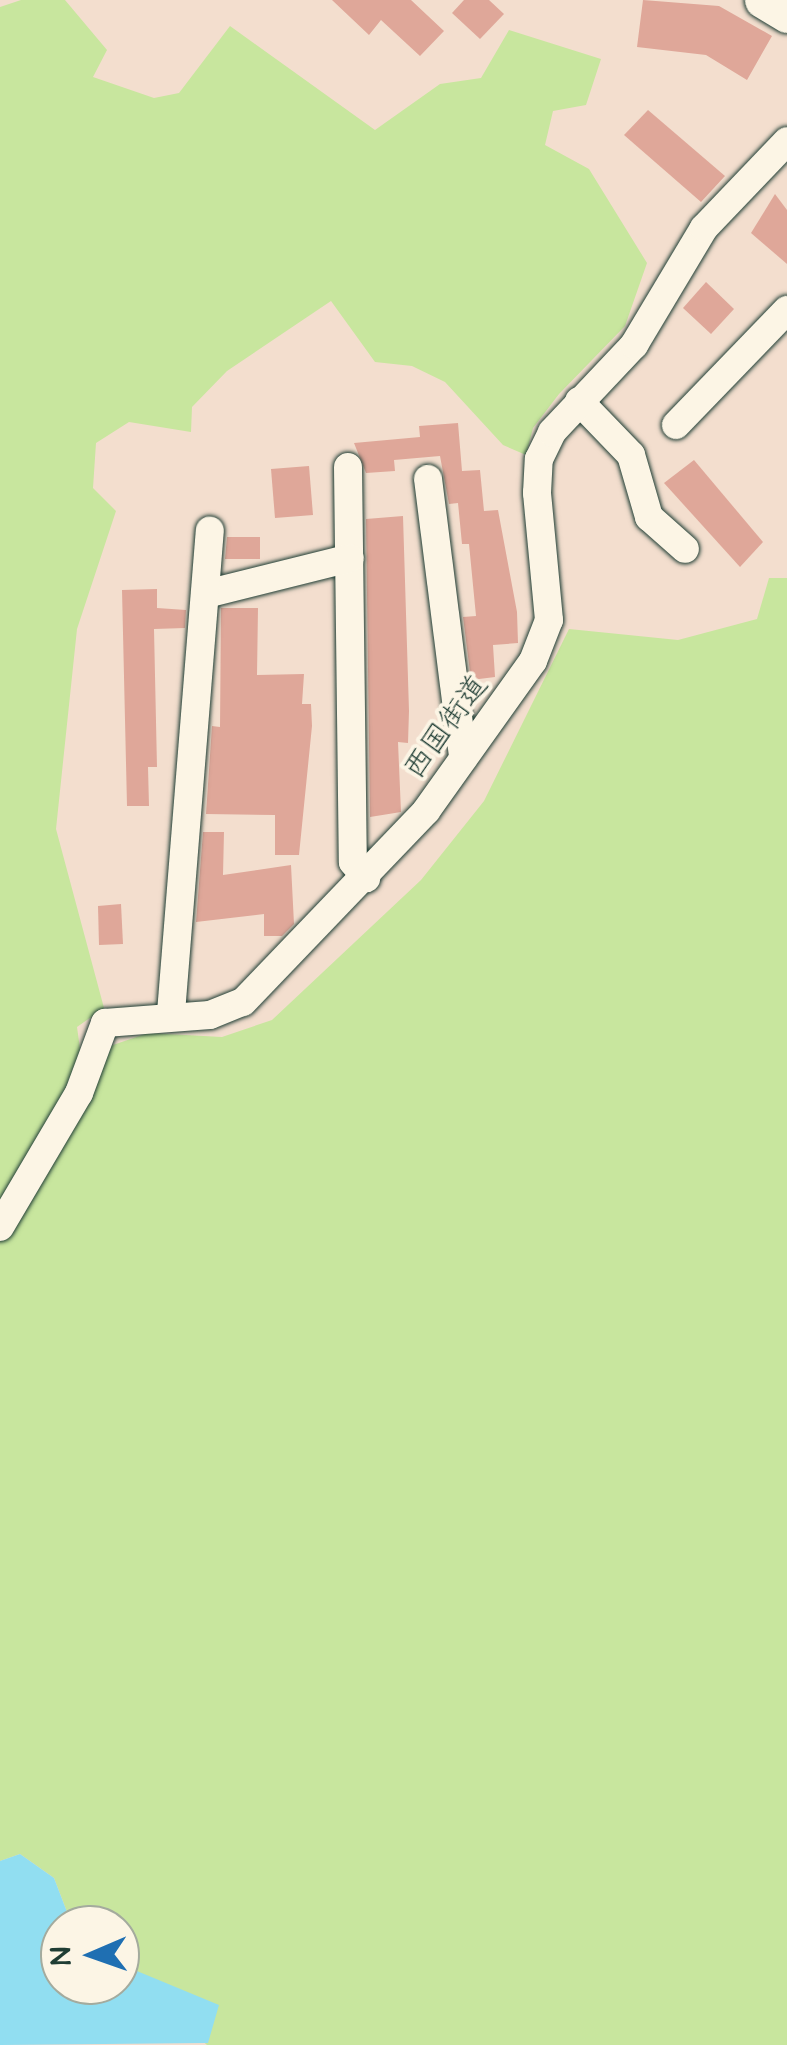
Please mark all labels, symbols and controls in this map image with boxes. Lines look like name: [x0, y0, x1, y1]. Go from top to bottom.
street label: 西国街道: [396, 668, 496, 786]
north arrow: [40, 1905, 140, 2005]
text: N: [42, 1947, 81, 1965]

